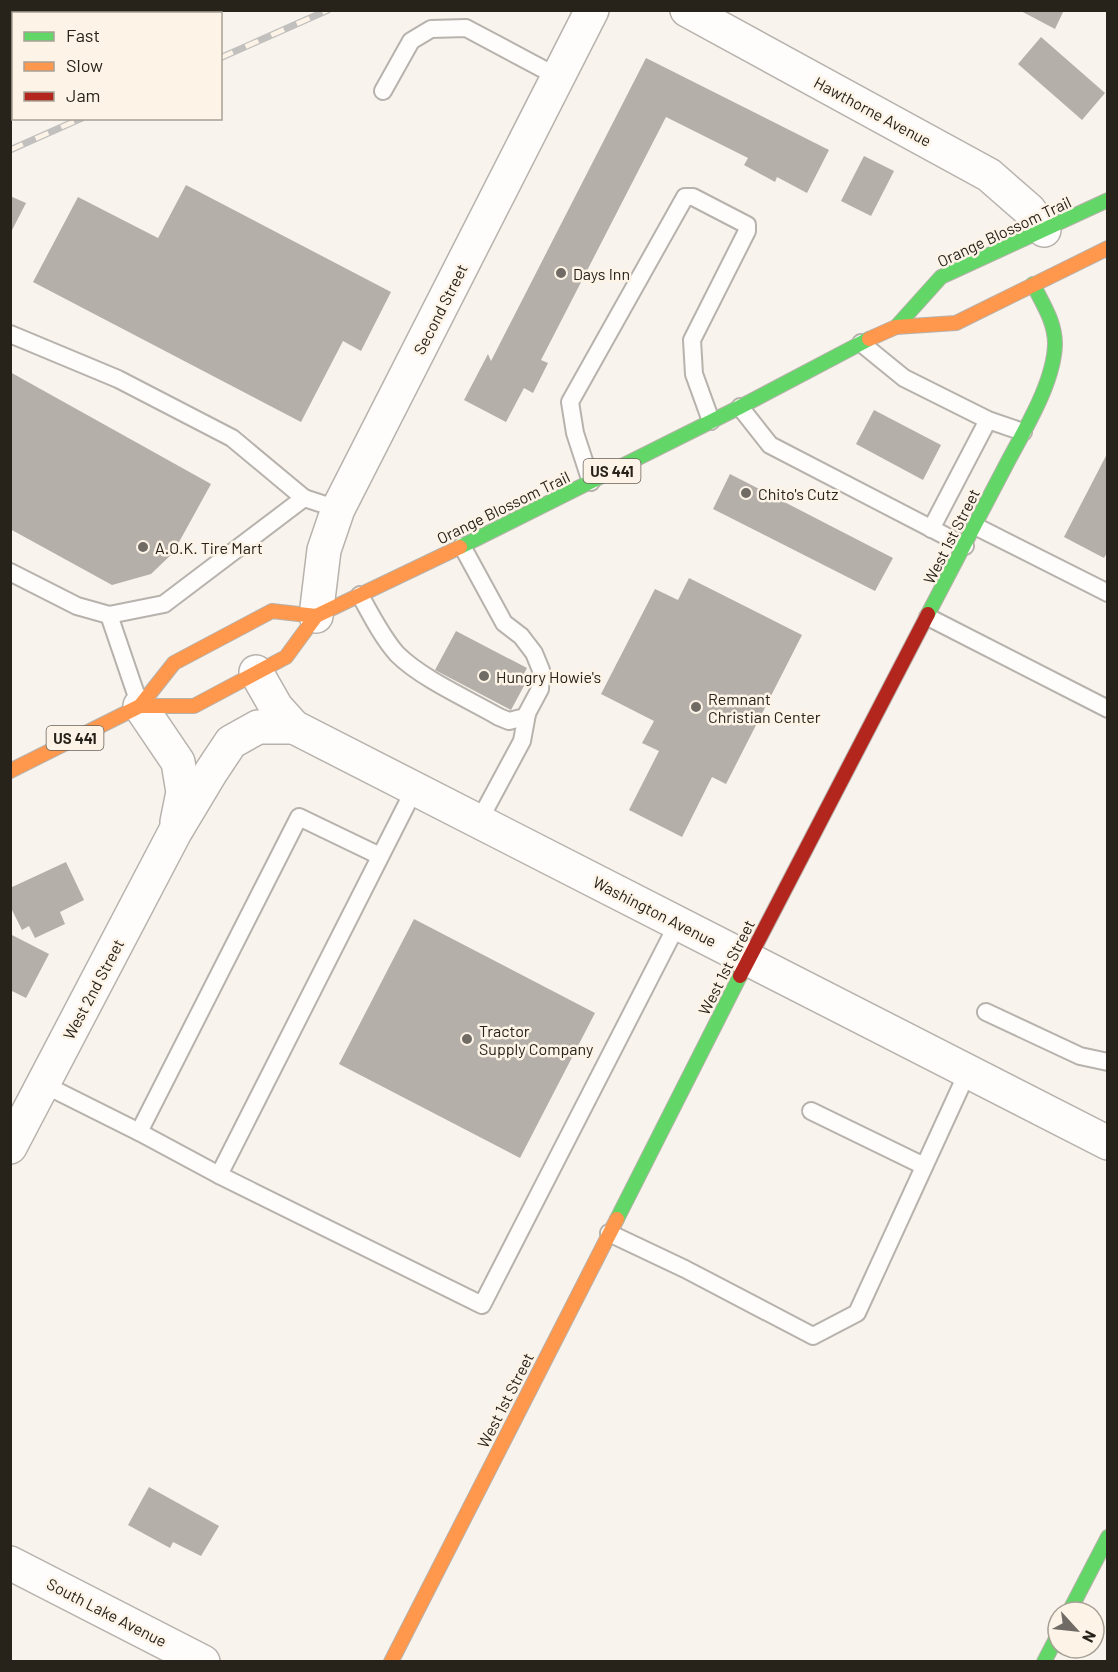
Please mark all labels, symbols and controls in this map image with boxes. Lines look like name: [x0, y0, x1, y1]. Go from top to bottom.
legend: [12, 12, 222, 120]
text: Fast: [66, 24, 100, 46]
text: Slow: [66, 54, 103, 76]
street label: Hawthorne Avenue: [811, 72, 935, 150]
text: Jam: [66, 84, 100, 106]
street label: Orange Blossom Trail: [934, 192, 1074, 270]
street label: Second Street: [409, 261, 471, 357]
place label: Days Inn: [573, 264, 630, 283]
marker: Days Inn: [554, 266, 568, 280]
road number: US 441: [584, 459, 640, 483]
street label: Orange Blossom Trail: [433, 467, 573, 547]
place label: Chito's Cutz: [758, 484, 838, 503]
street label: West 1st Street: [919, 485, 983, 587]
marker: Chito's Cutz: [739, 486, 753, 500]
place label: A.O.K. Tire Mart: [155, 538, 263, 557]
marker: A.O.K. Tire Mart: [136, 540, 150, 554]
place label: Hungry Howie's: [496, 667, 601, 686]
marker: Hungry Howie's: [477, 669, 491, 683]
place label: Remnant Christian Center: [708, 689, 821, 726]
marker: Remnant Christian Center: [689, 700, 703, 714]
road number: US 441: [46, 726, 104, 750]
street label: Washington Avenue: [590, 872, 720, 950]
street label: West 1st Street: [694, 916, 758, 1018]
street label: West 2nd Street: [59, 936, 127, 1042]
place label: Tractor Supply Company: [479, 1021, 594, 1058]
marker: Tractor Supply Company: [460, 1032, 474, 1046]
street label: West 1st Street: [473, 1349, 537, 1451]
street label: South Lake Avenue: [44, 1574, 170, 1650]
north arrow: [1046, 1600, 1106, 1660]
text: N: [1079, 1628, 1101, 1646]

